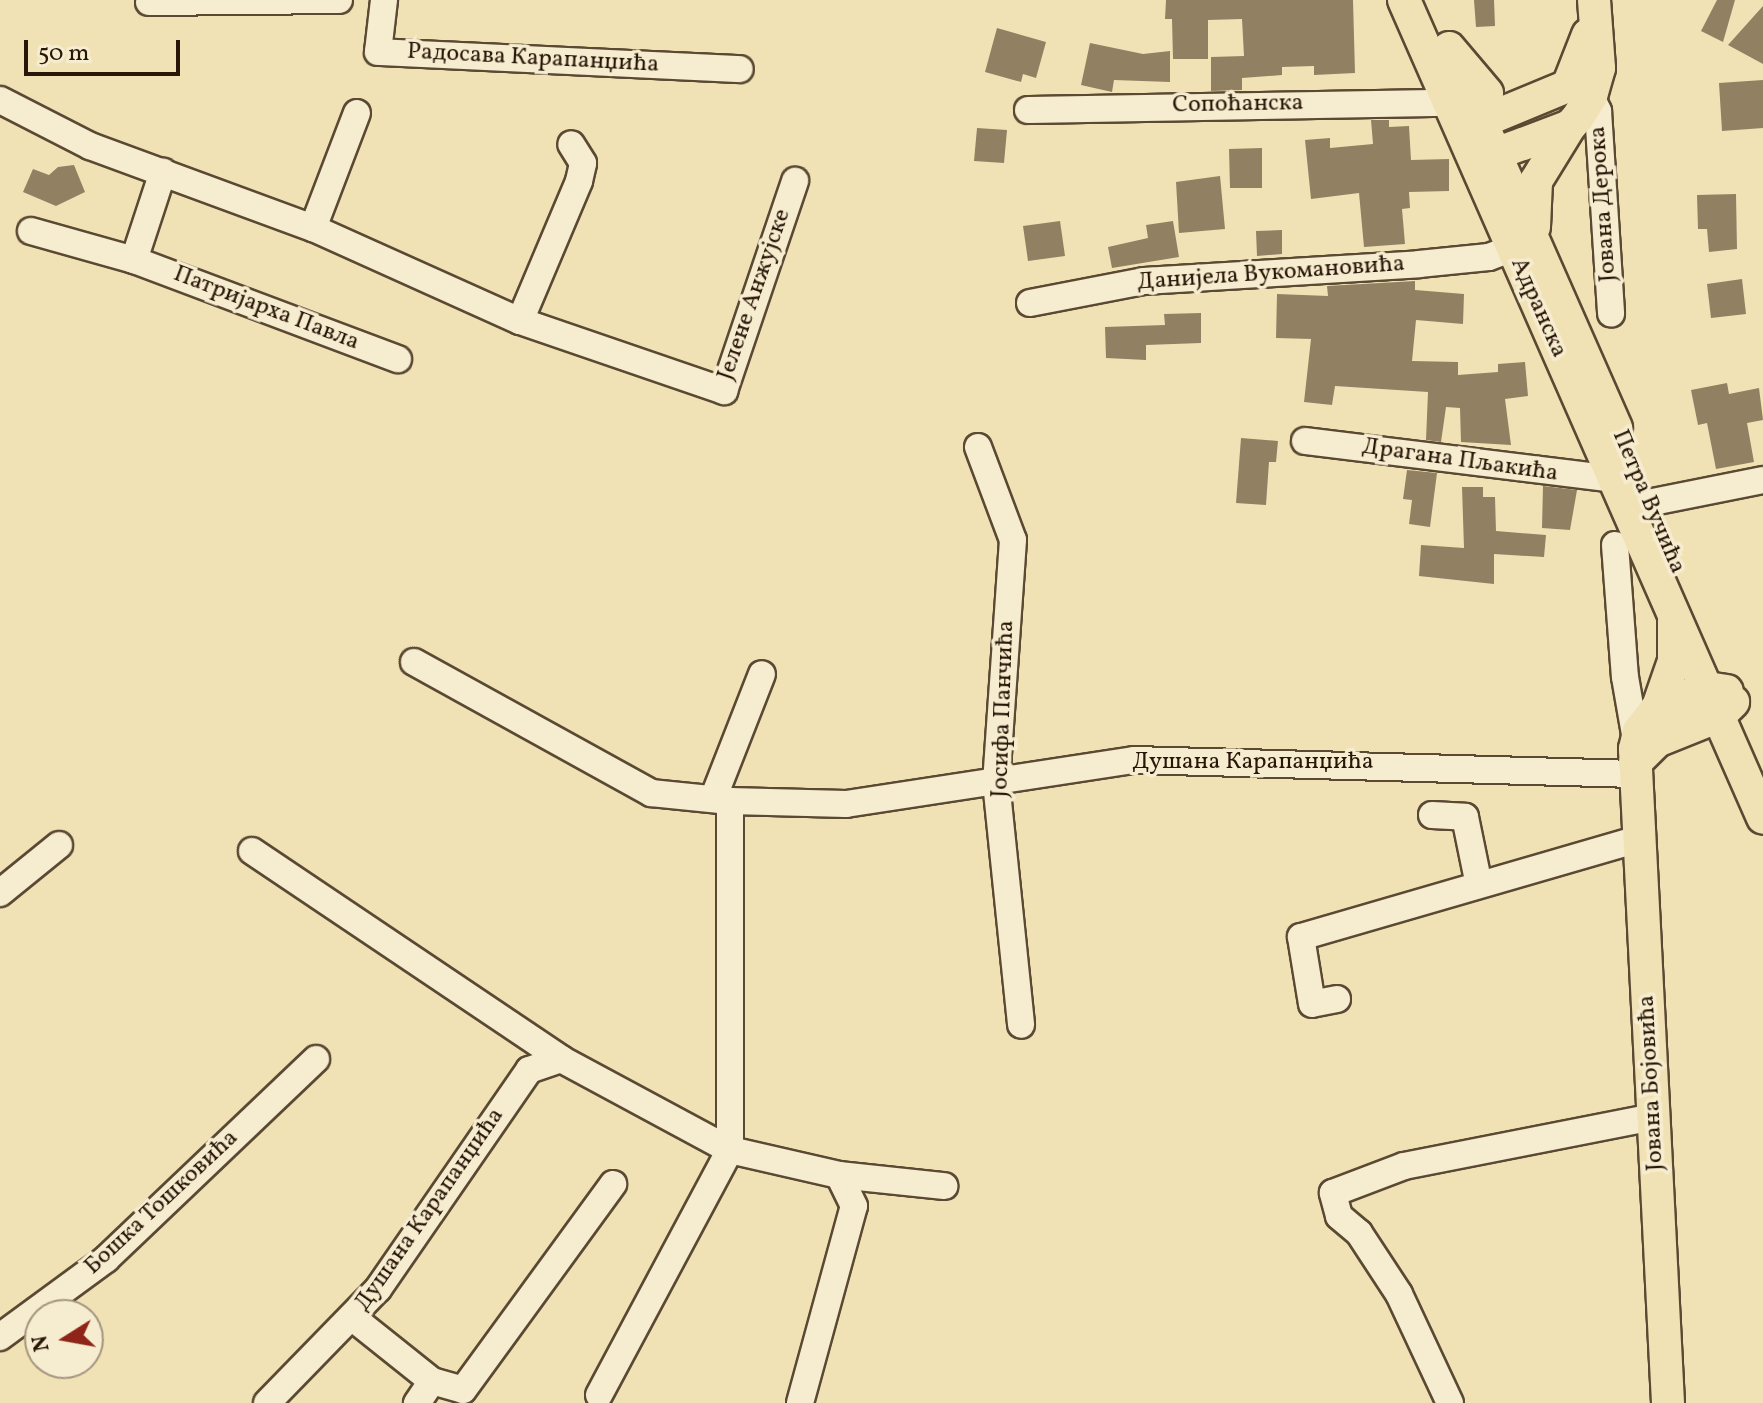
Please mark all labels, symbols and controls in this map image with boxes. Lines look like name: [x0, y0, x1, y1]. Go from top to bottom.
scale bar: [28, 24, 184, 74]
text: 50 m: [38, 37, 90, 71]
street label: Радосава Карапанџића: [406, 38, 660, 80]
street label: Сопоћанска: [1172, 89, 1304, 121]
street label: Јована Дерока: [1584, 125, 1624, 283]
street label: Јелене Анжујске: [712, 206, 798, 384]
street label: Данијела Вукомановића: [1136, 250, 1406, 298]
street label: Адранска: [1503, 254, 1573, 362]
street label: Патријарха Павла: [169, 260, 363, 358]
street label: Петра Вучића: [1605, 426, 1691, 578]
street label: Драгана Пљакића: [1360, 433, 1560, 489]
street label: Јосифа Панчића: [987, 620, 1021, 798]
street label: Душана Карапанџића: [1132, 749, 1374, 777]
street label: Јована Бојовића: [1633, 994, 1671, 1172]
street label: Душана Карапанџића: [349, 1103, 511, 1317]
street label: Бошка Тошковића: [79, 1124, 245, 1282]
north arrow: [24, 1299, 104, 1379]
text: N: [25, 1332, 59, 1354]

